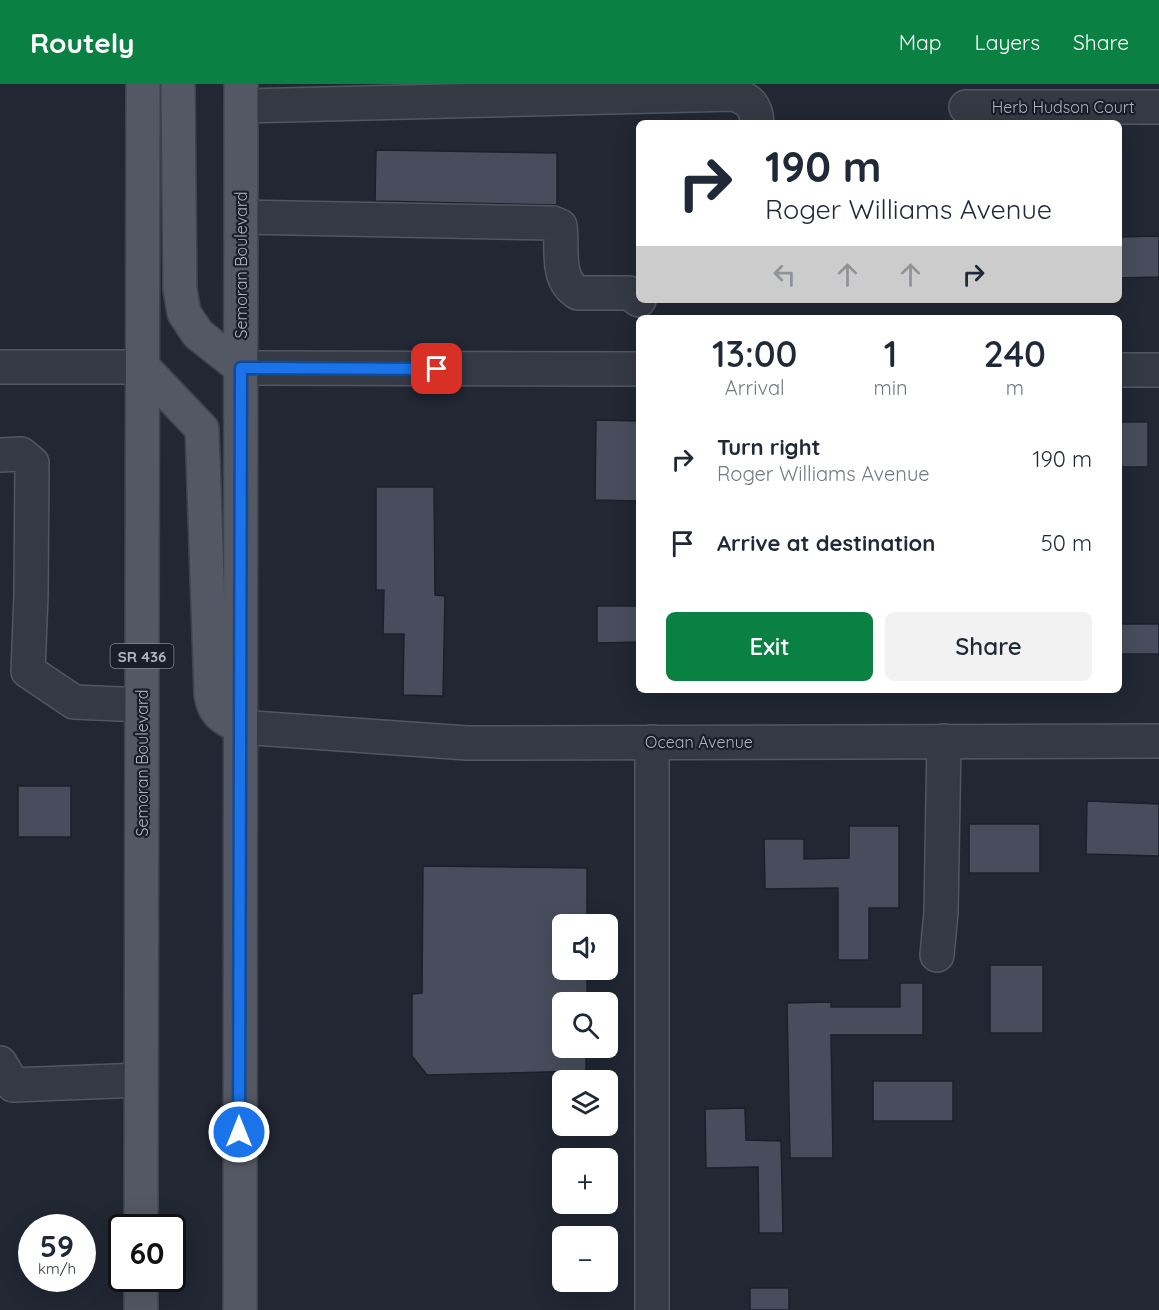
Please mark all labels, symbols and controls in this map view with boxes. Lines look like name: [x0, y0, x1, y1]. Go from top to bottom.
text: Routely: [30, 25, 134, 60]
text: Map: [899, 29, 942, 55]
text: Layers: [975, 29, 1040, 55]
text: Share: [1073, 29, 1129, 55]
street label: Herb Hudson Court: [992, 97, 1134, 117]
text: 190 m: [765, 140, 881, 193]
icon: right: [666, 144, 744, 222]
street label: Semoran Boulevard: [231, 192, 251, 338]
text: Roger Williams Avenue: [765, 192, 1052, 226]
icon: left: [768, 258, 801, 291]
icon: ahead: [831, 258, 864, 291]
icon: ahead: [894, 258, 927, 291]
icon: right: [957, 258, 990, 291]
text: 13:00: [712, 331, 798, 376]
text: 1: [884, 331, 897, 376]
text: 240: [984, 331, 1046, 376]
pin: [411, 343, 462, 394]
icon: arrive: [420, 352, 453, 385]
text: Arrival: [725, 375, 785, 400]
text: min: [873, 375, 908, 400]
text: m: [1006, 375, 1024, 400]
text: Turn right: [717, 433, 821, 461]
icon: right: [666, 443, 699, 476]
text: 190 m: [1032, 445, 1092, 473]
text: Roger Williams Avenue: [717, 461, 930, 486]
icon: arrive: [666, 527, 699, 560]
text: Arrive at destination: [717, 529, 935, 557]
text: 50 m: [1041, 529, 1092, 557]
button: Exit: [666, 612, 873, 681]
button: Share: [885, 612, 1092, 681]
road number: SR 436: [110, 644, 174, 668]
street label: Semoran Boulevard: [132, 690, 152, 836]
street label: Ocean Avenue: [645, 732, 753, 752]
map controls: [552, 914, 618, 1292]
button: sound: [552, 914, 618, 980]
button: search: [552, 992, 618, 1058]
button: layers: [552, 1070, 618, 1136]
position arrow: [207, 1100, 271, 1164]
button: +: [552, 1148, 618, 1214]
speed limit sign: 60: [108, 1214, 186, 1292]
button: −: [552, 1226, 618, 1292]
text: 59: [40, 1227, 74, 1265]
text: km/h: [38, 1259, 76, 1278]

